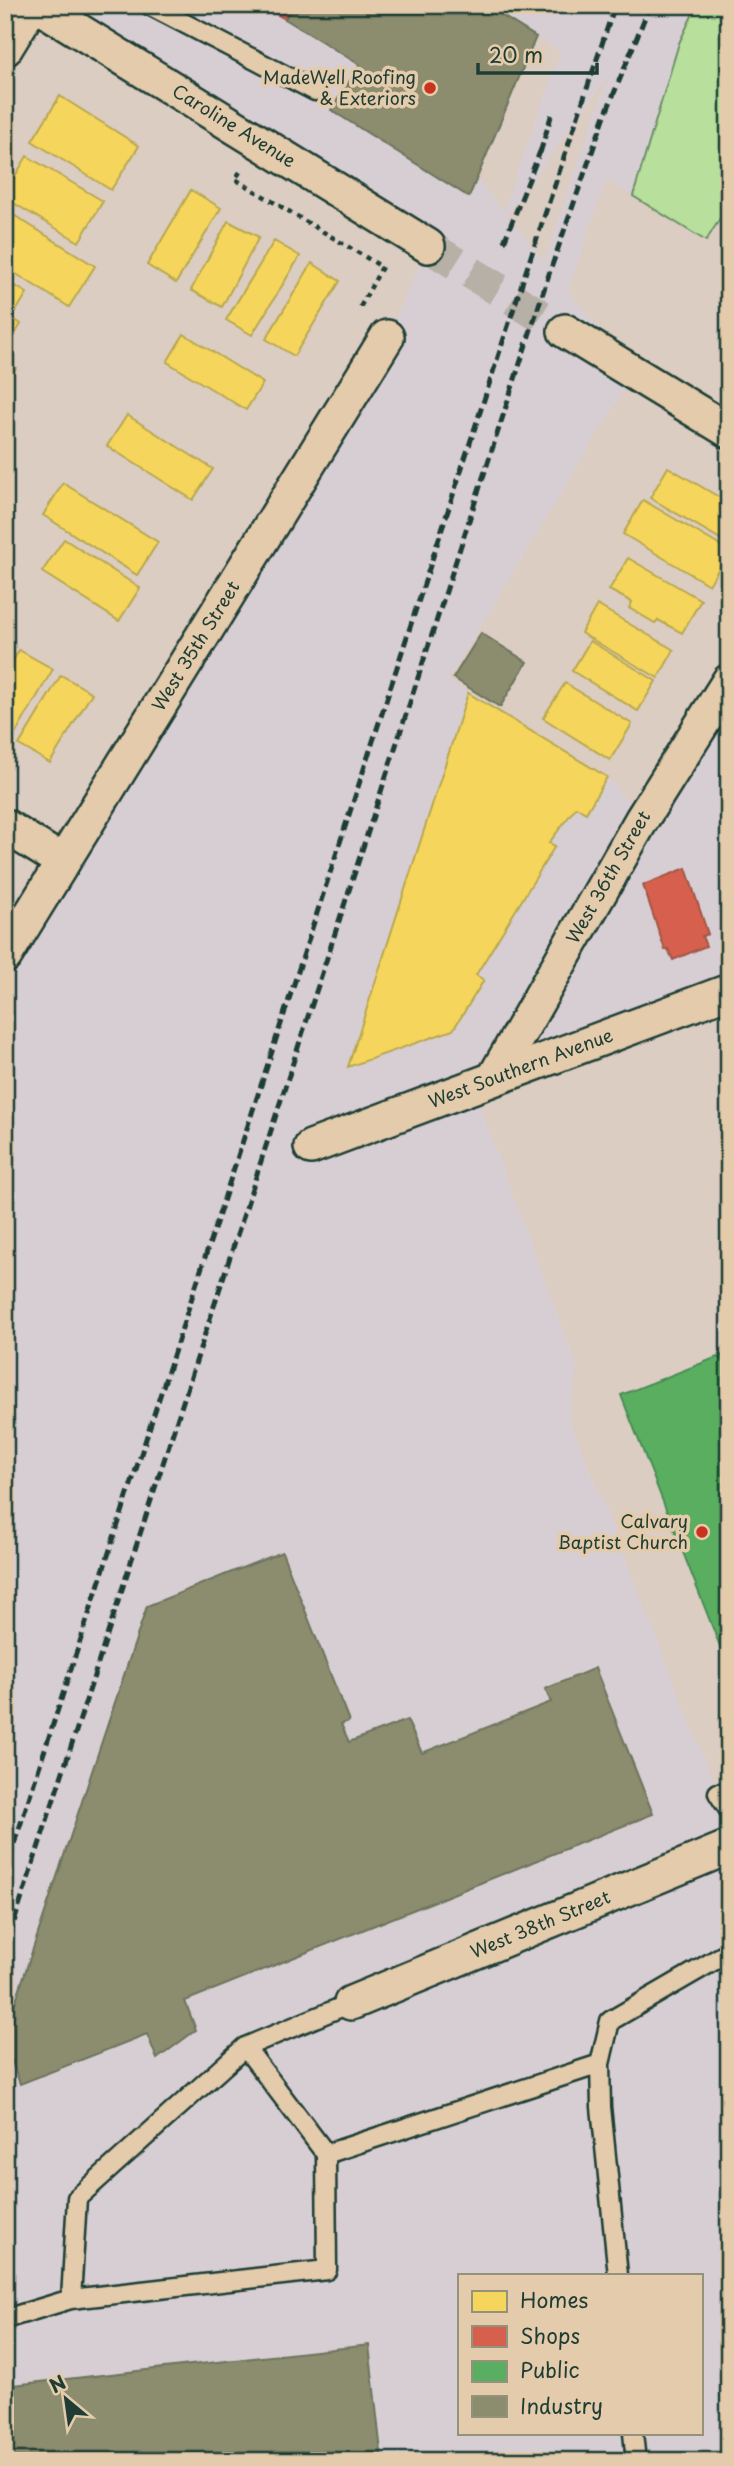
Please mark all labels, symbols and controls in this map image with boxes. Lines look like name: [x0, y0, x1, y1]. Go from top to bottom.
scale bar: [478, 32, 598, 76]
text: 20 m: [489, 38, 543, 70]
place label: MadeWell Roofing & Exteriors: [263, 63, 416, 111]
street label: Caroline Avenue: [168, 77, 301, 173]
marker: MadeWell Roofing & Exteriors: [422, 80, 438, 96]
street label: West 35th Street: [144, 575, 245, 716]
street label: West 36th Street: [558, 805, 656, 948]
street label: West Southern Avenue: [424, 1020, 617, 1114]
place label: Calvary Baptist Church: [558, 1507, 688, 1555]
marker: Calvary Baptist Church: [694, 1524, 710, 1540]
street label: West 38th Street: [466, 1882, 614, 1964]
legend: [458, 2274, 702, 2434]
text: Homes: [520, 2283, 588, 2315]
text: Shops: [520, 2319, 580, 2351]
text: Public: [520, 2353, 580, 2385]
north arrow: [32, 2364, 102, 2434]
text: N: [44, 2367, 71, 2399]
text: Industry: [520, 2389, 603, 2421]

